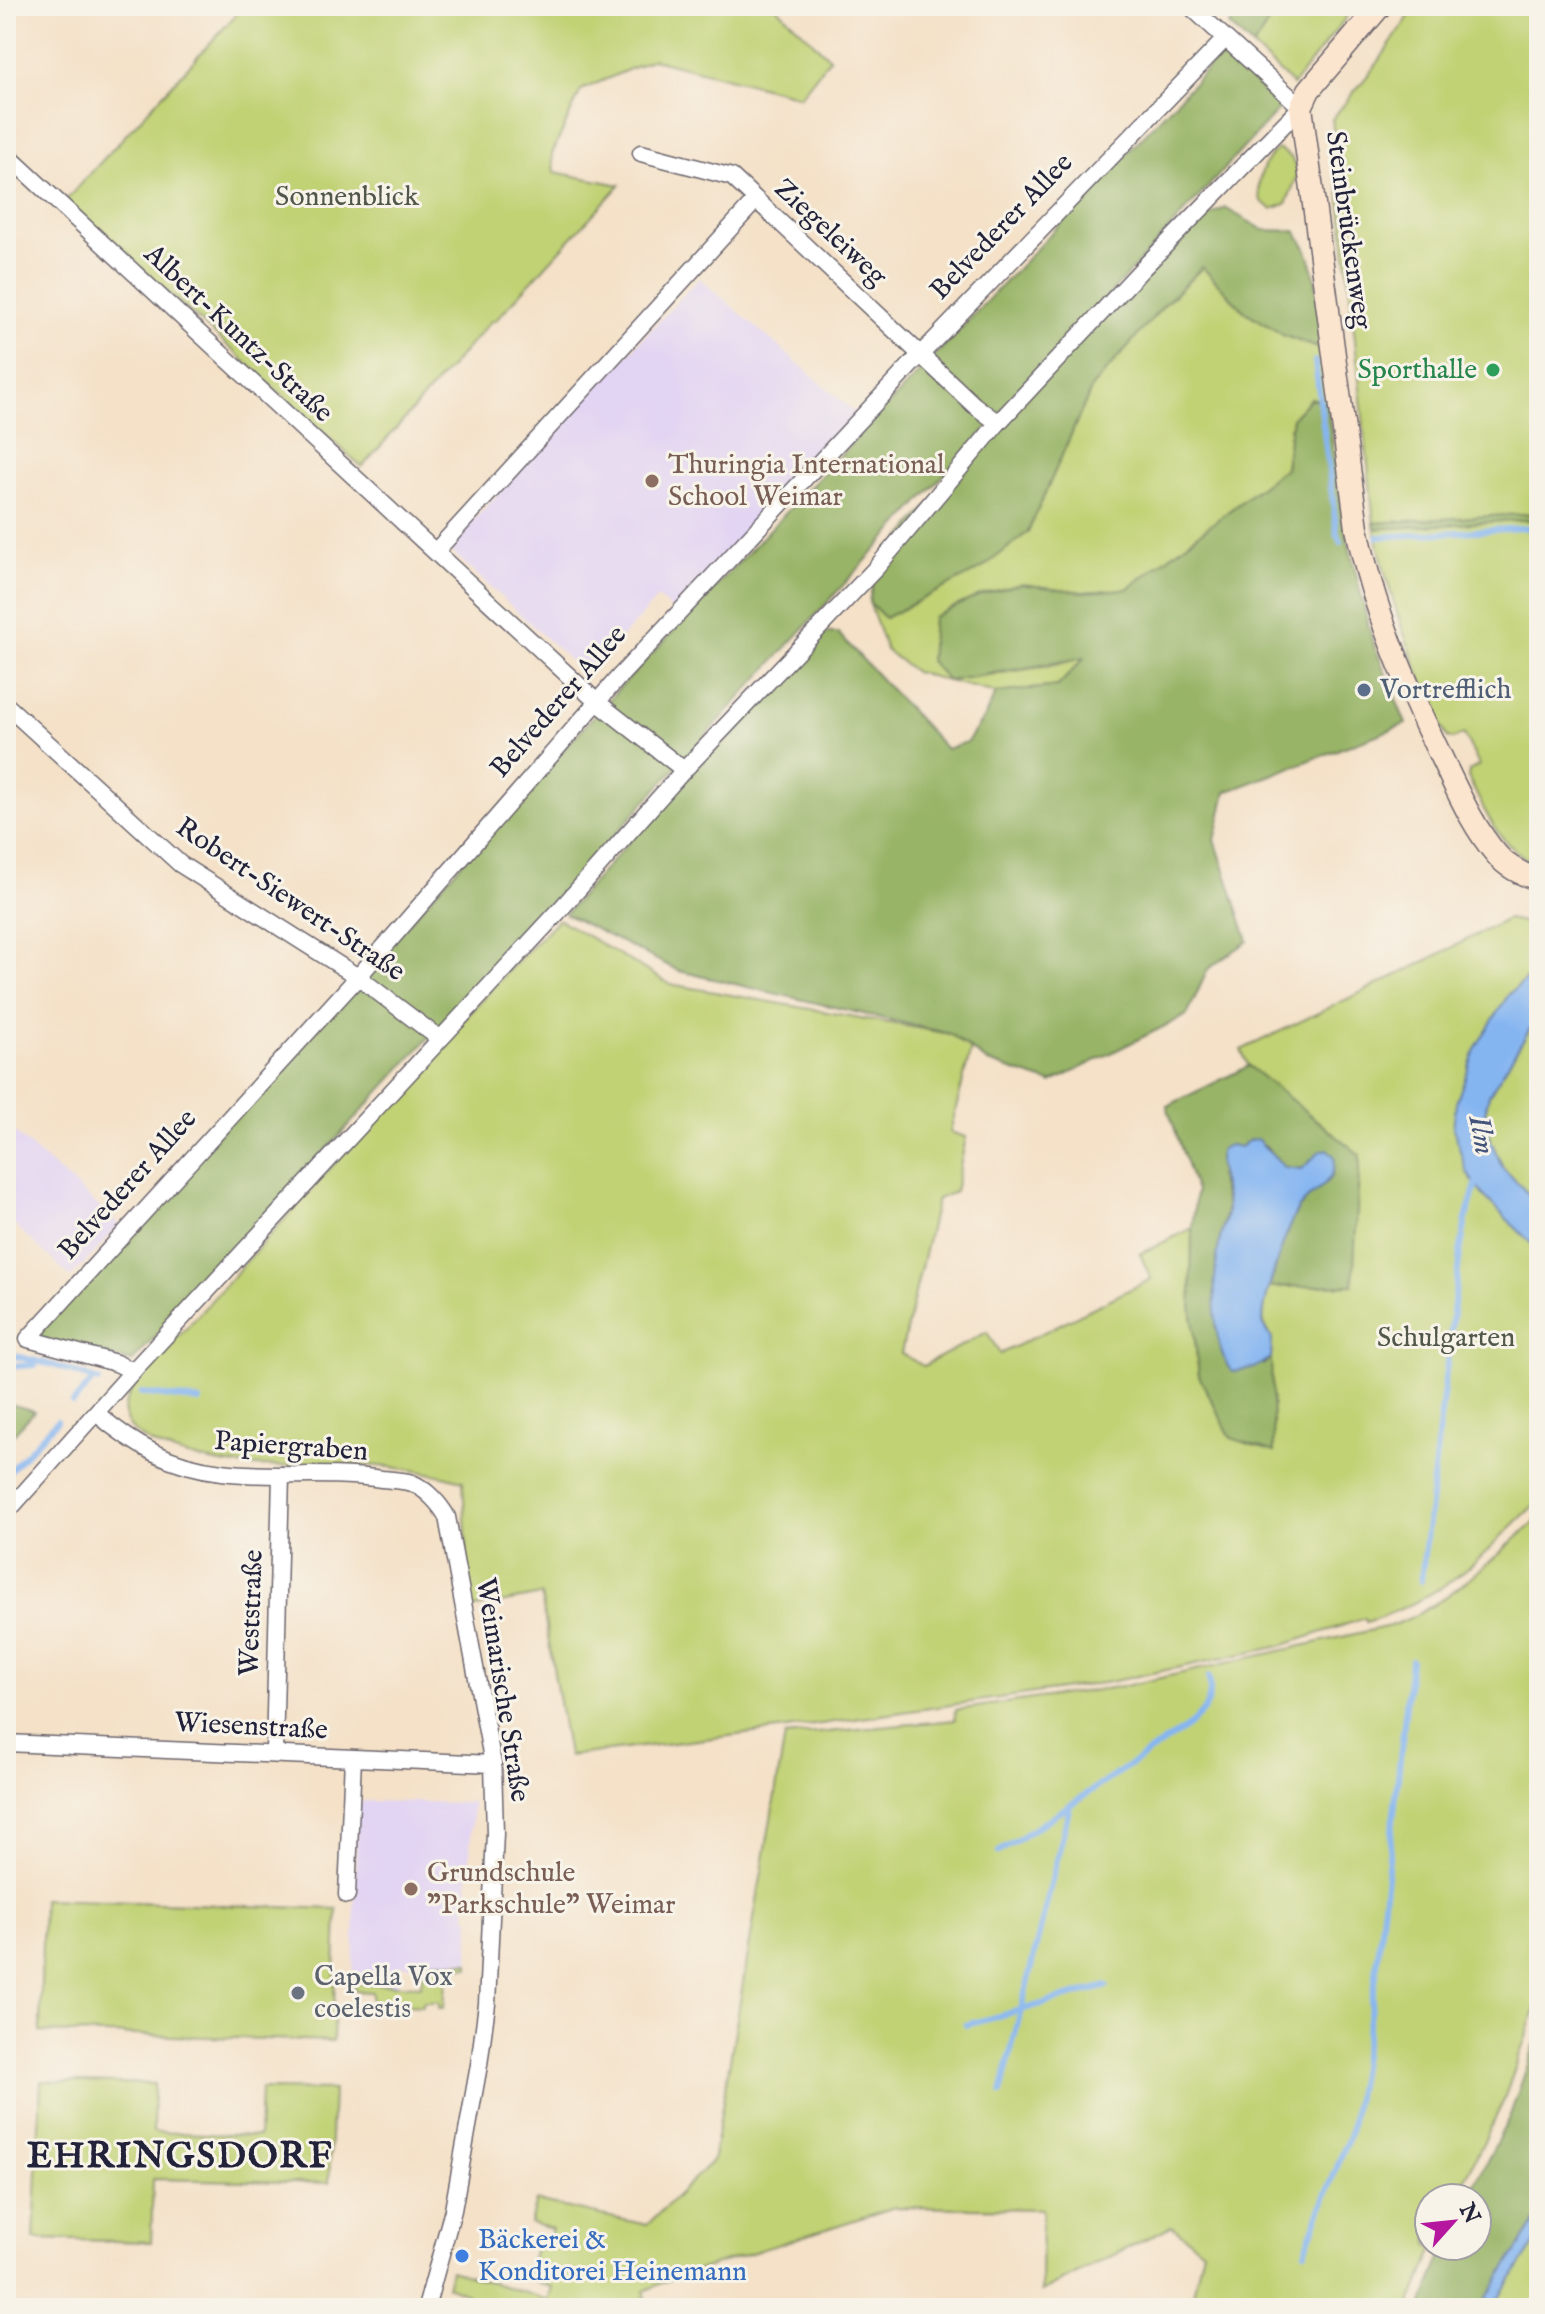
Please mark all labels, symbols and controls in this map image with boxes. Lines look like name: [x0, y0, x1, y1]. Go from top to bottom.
street label: Steinbrückenweg: [1317, 129, 1379, 332]
street label: Belvederer Allee: [923, 146, 1081, 308]
street label: Ziegeleiweg: [766, 172, 894, 295]
park label: Sonnenblick: [275, 180, 420, 215]
street label: Albert-Kuntz-Straße: [135, 237, 340, 431]
place label: Sporthalle: [1358, 353, 1477, 388]
marker: Sporthalle: [1484, 361, 1502, 379]
place label: Thuringia International School Weimar: [668, 448, 945, 515]
marker: Thuringia International School Weimar: [643, 472, 661, 490]
street label: Belvederer Allee: [483, 618, 635, 786]
place label: Vortrefflich: [1379, 673, 1511, 708]
marker: Vortrefflich: [1355, 681, 1373, 699]
street label: Robert-Siewert-Straße: [169, 810, 412, 990]
street label: Belvederer Allee: [51, 1102, 205, 1268]
water label: Ilm: [1459, 1111, 1503, 1158]
park label: Schulgarten: [1377, 1321, 1515, 1356]
street label: Papiergraben: [213, 1424, 369, 1470]
street label: Weststraße: [232, 1549, 272, 1677]
street label: Weimarische Straße: [467, 1575, 537, 1805]
street label: Wiesenstraße: [173, 1706, 329, 1749]
place label: Grundschule "Parkschule" Weimar: [427, 1856, 675, 1923]
marker: Grundschule "Parkschule" Weimar: [402, 1880, 420, 1898]
place label: Capella Vox coelestis: [314, 1960, 453, 2027]
marker: Capella Vox coelestis: [289, 1984, 307, 2002]
district label: EHRINGSDORF: [27, 2134, 333, 2180]
north arrow: [1413, 2182, 1493, 2262]
text: N: [1452, 2198, 1486, 2229]
place label: Bäckerei & Konditorei Heinemann: [478, 2223, 747, 2290]
marker: Bäckerei & Konditorei Heinemann: [453, 2247, 471, 2265]

